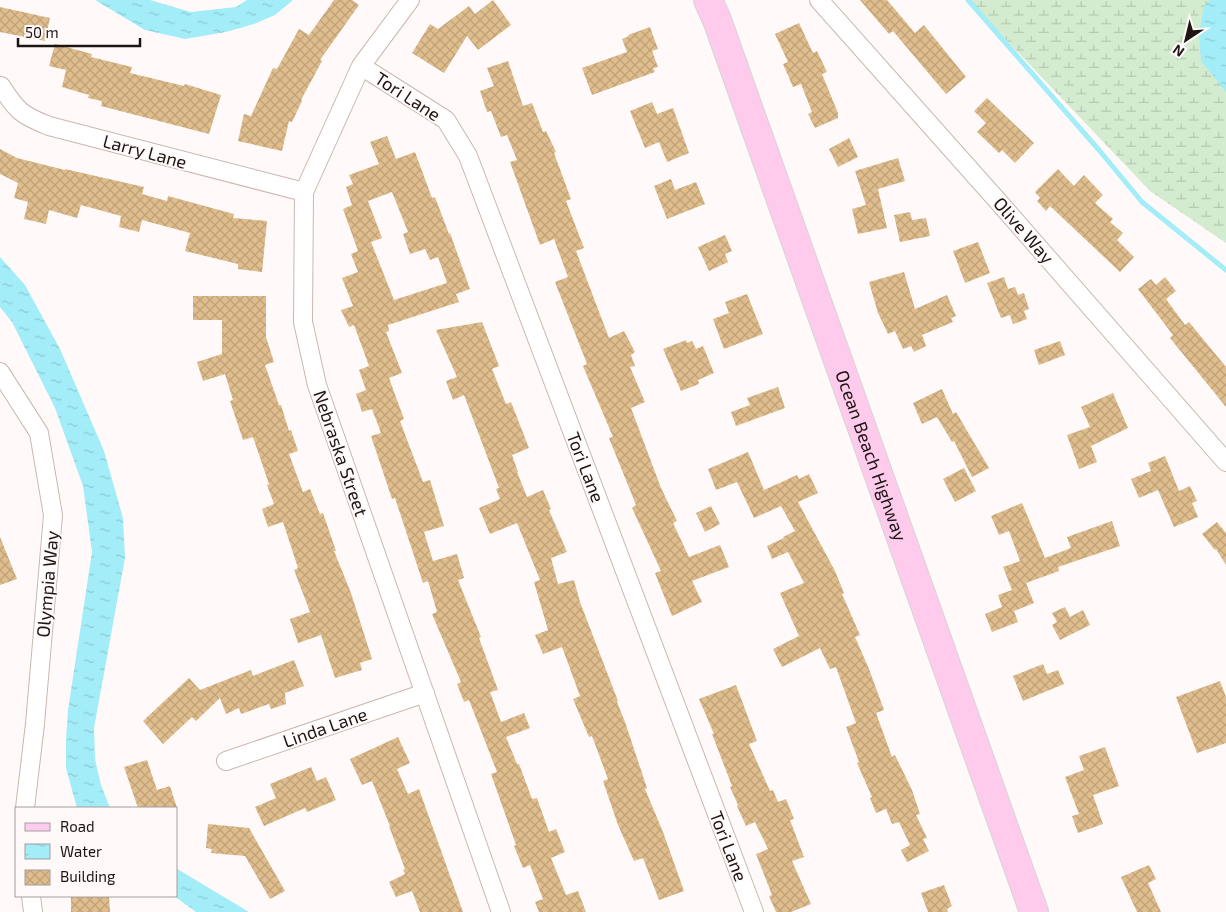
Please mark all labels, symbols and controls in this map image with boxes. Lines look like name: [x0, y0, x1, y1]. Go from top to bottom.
scale bar: [18, 15, 140, 47]
north arrow: [1161, 15, 1211, 65]
text: 50 m: [25, 23, 59, 41]
text: N: [1169, 41, 1187, 61]
street label: Tori Lane: [371, 67, 445, 125]
street label: Larry Lane: [101, 129, 189, 173]
street label: Olive Way: [989, 192, 1059, 268]
street label: Ocean Beach Highway: [831, 367, 912, 544]
street label: Nebraska Street: [309, 387, 373, 519]
street label: Tori Lane: [563, 429, 609, 505]
street label: Olympia Way: [31, 529, 63, 638]
street label: Linda Lane: [280, 702, 370, 752]
legend: [15, 807, 178, 897]
street label: Tori Lane: [706, 808, 752, 884]
text: Road: [60, 817, 95, 835]
text: Water: [60, 842, 102, 860]
text: Building: [60, 867, 116, 885]

